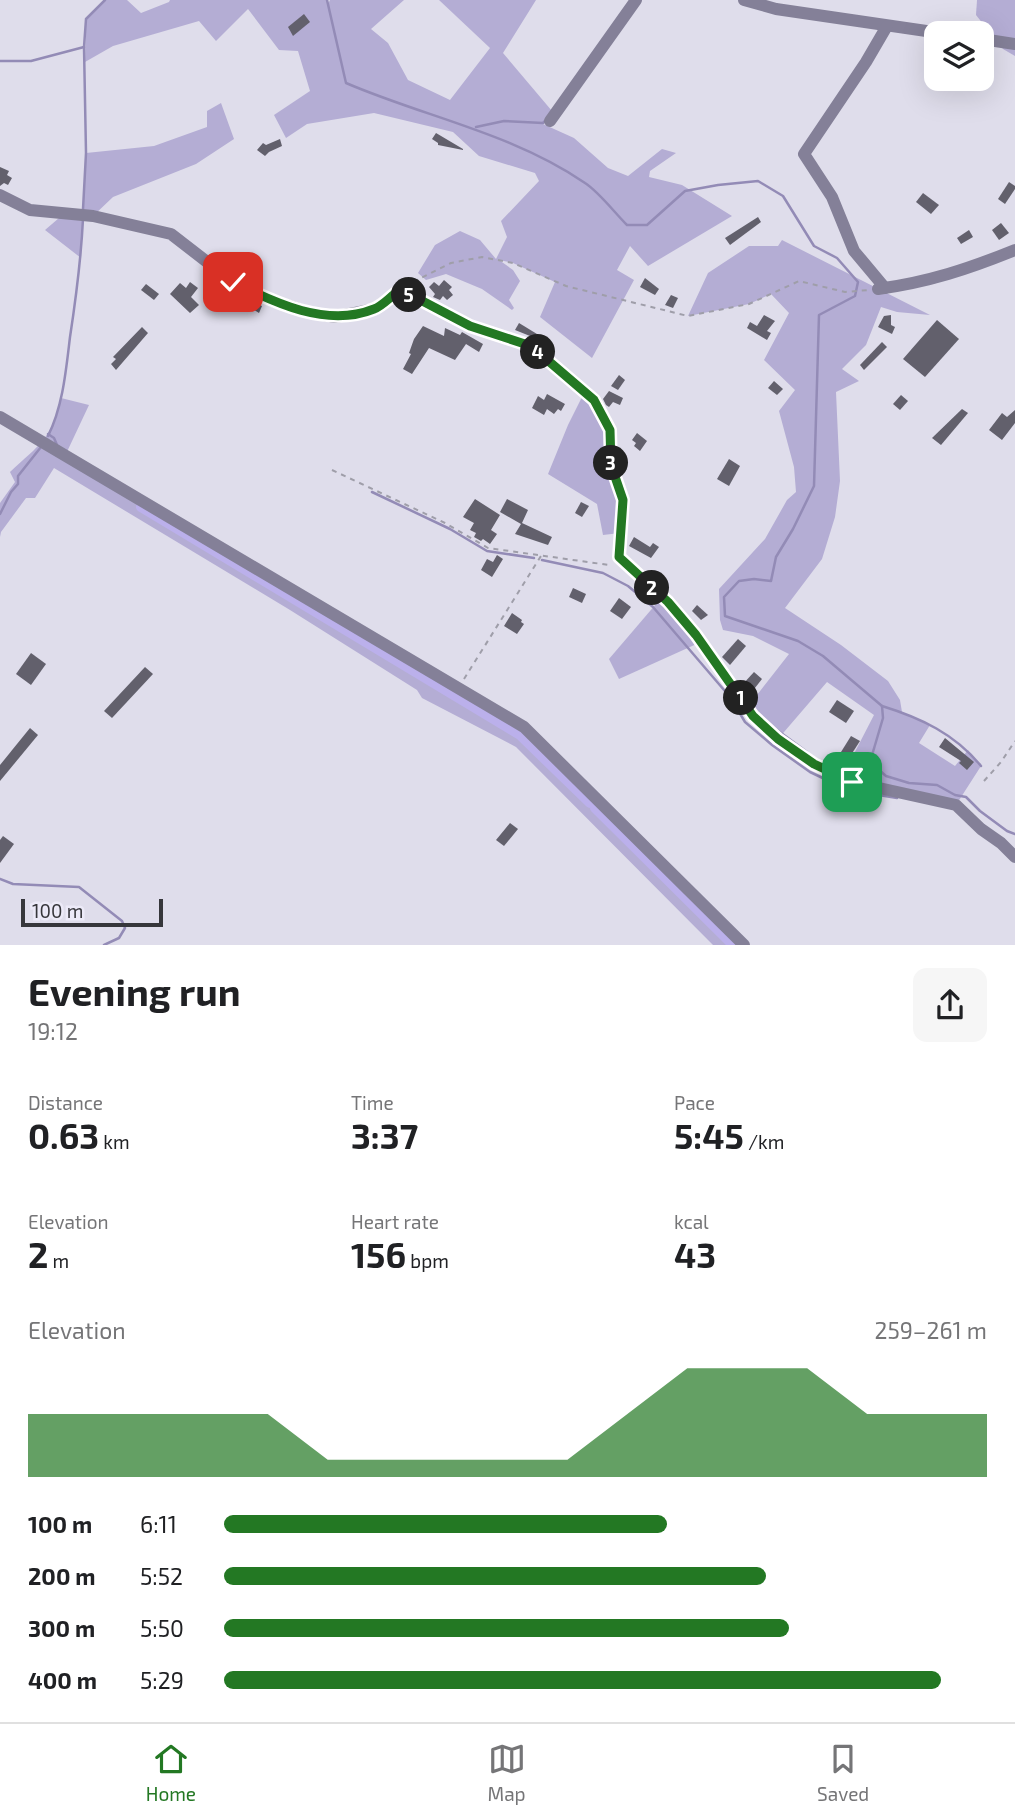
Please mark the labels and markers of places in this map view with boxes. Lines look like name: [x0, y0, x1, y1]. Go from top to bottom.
pin: [203, 252, 263, 312]
pin: 5: [392, 278, 426, 312]
pin: 4: [520, 334, 556, 370]
pin: 3: [594, 446, 628, 480]
pin: 2: [634, 570, 670, 606]
pin: 1: [724, 680, 758, 716]
pin: [822, 752, 882, 812]

